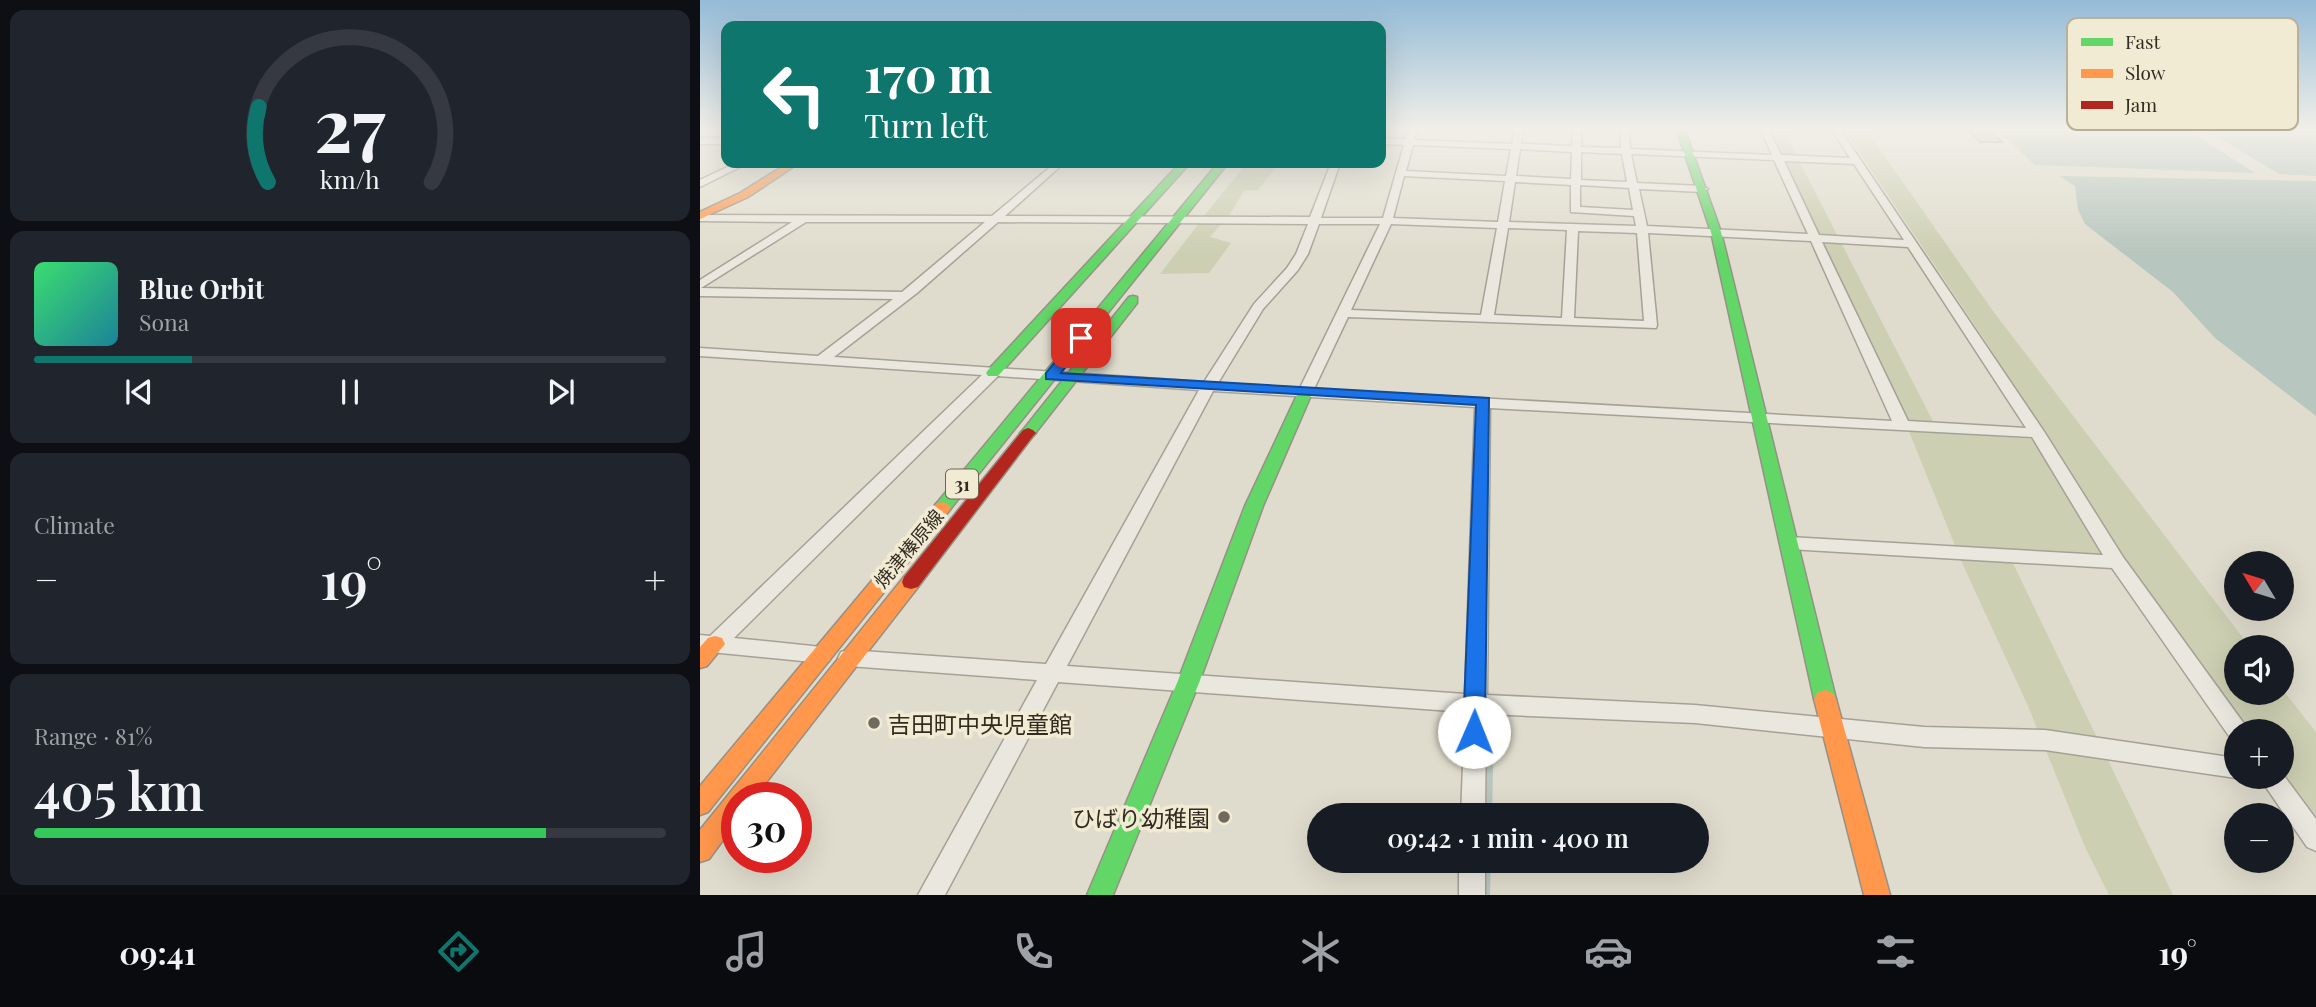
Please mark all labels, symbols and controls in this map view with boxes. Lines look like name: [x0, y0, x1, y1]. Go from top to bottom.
legend: [2067, 18, 2298, 130]
text: Fast: [2125, 28, 2161, 54]
text: 170 m: [864, 40, 992, 105]
icon: left: [749, 49, 840, 140]
text: Slow: [2125, 59, 2166, 85]
text: 27: [314, 73, 386, 170]
text: Jam: [2124, 91, 2157, 117]
text: Turn left: [864, 103, 988, 146]
text: km/h: [320, 161, 380, 194]
text: Blue Orbit: [139, 271, 264, 306]
text: Sona: [139, 306, 189, 337]
pin: [1051, 308, 1111, 368]
icon: arrive: [1062, 319, 1100, 357]
icon: previous: [120, 373, 158, 411]
icon: pause: [331, 373, 369, 411]
icon: next: [542, 373, 580, 411]
road number: 31: [946, 470, 978, 498]
street label: 焼津榛原線: [868, 503, 948, 593]
text: Climate: [34, 509, 115, 540]
text: 19°: [320, 544, 382, 613]
north arrow: [2224, 551, 2294, 621]
map controls: [2224, 551, 2294, 873]
text: −: [34, 553, 59, 604]
text: +: [644, 553, 666, 604]
button: sound: [2224, 635, 2294, 705]
position arrow: [1437, 695, 1511, 769]
place label: 吉田町中央児童館: [888, 708, 1072, 739]
marker: 吉田町中央児童館: [866, 715, 882, 731]
button: +: [2224, 719, 2294, 789]
text: Range · 81%: [34, 720, 152, 751]
text: 405 km: [34, 755, 204, 824]
speed limit sign: 30: [721, 782, 812, 873]
place label: ひばり幼稚園: [1072, 802, 1210, 833]
button: −: [2224, 803, 2294, 873]
marker: ひばり幼稚園: [1216, 809, 1232, 825]
text: 09:42 · 1 min · 400 m: [1387, 820, 1629, 855]
icon: directions: [434, 927, 483, 976]
icon: music: [722, 927, 771, 976]
icon: phone: [1009, 927, 1058, 976]
icon: climate: [1296, 927, 1345, 976]
icon: car: [1584, 927, 1633, 976]
icon: filters: [1871, 927, 1920, 976]
text: 09:41: [119, 930, 196, 973]
text: 19°: [2158, 930, 2197, 973]

